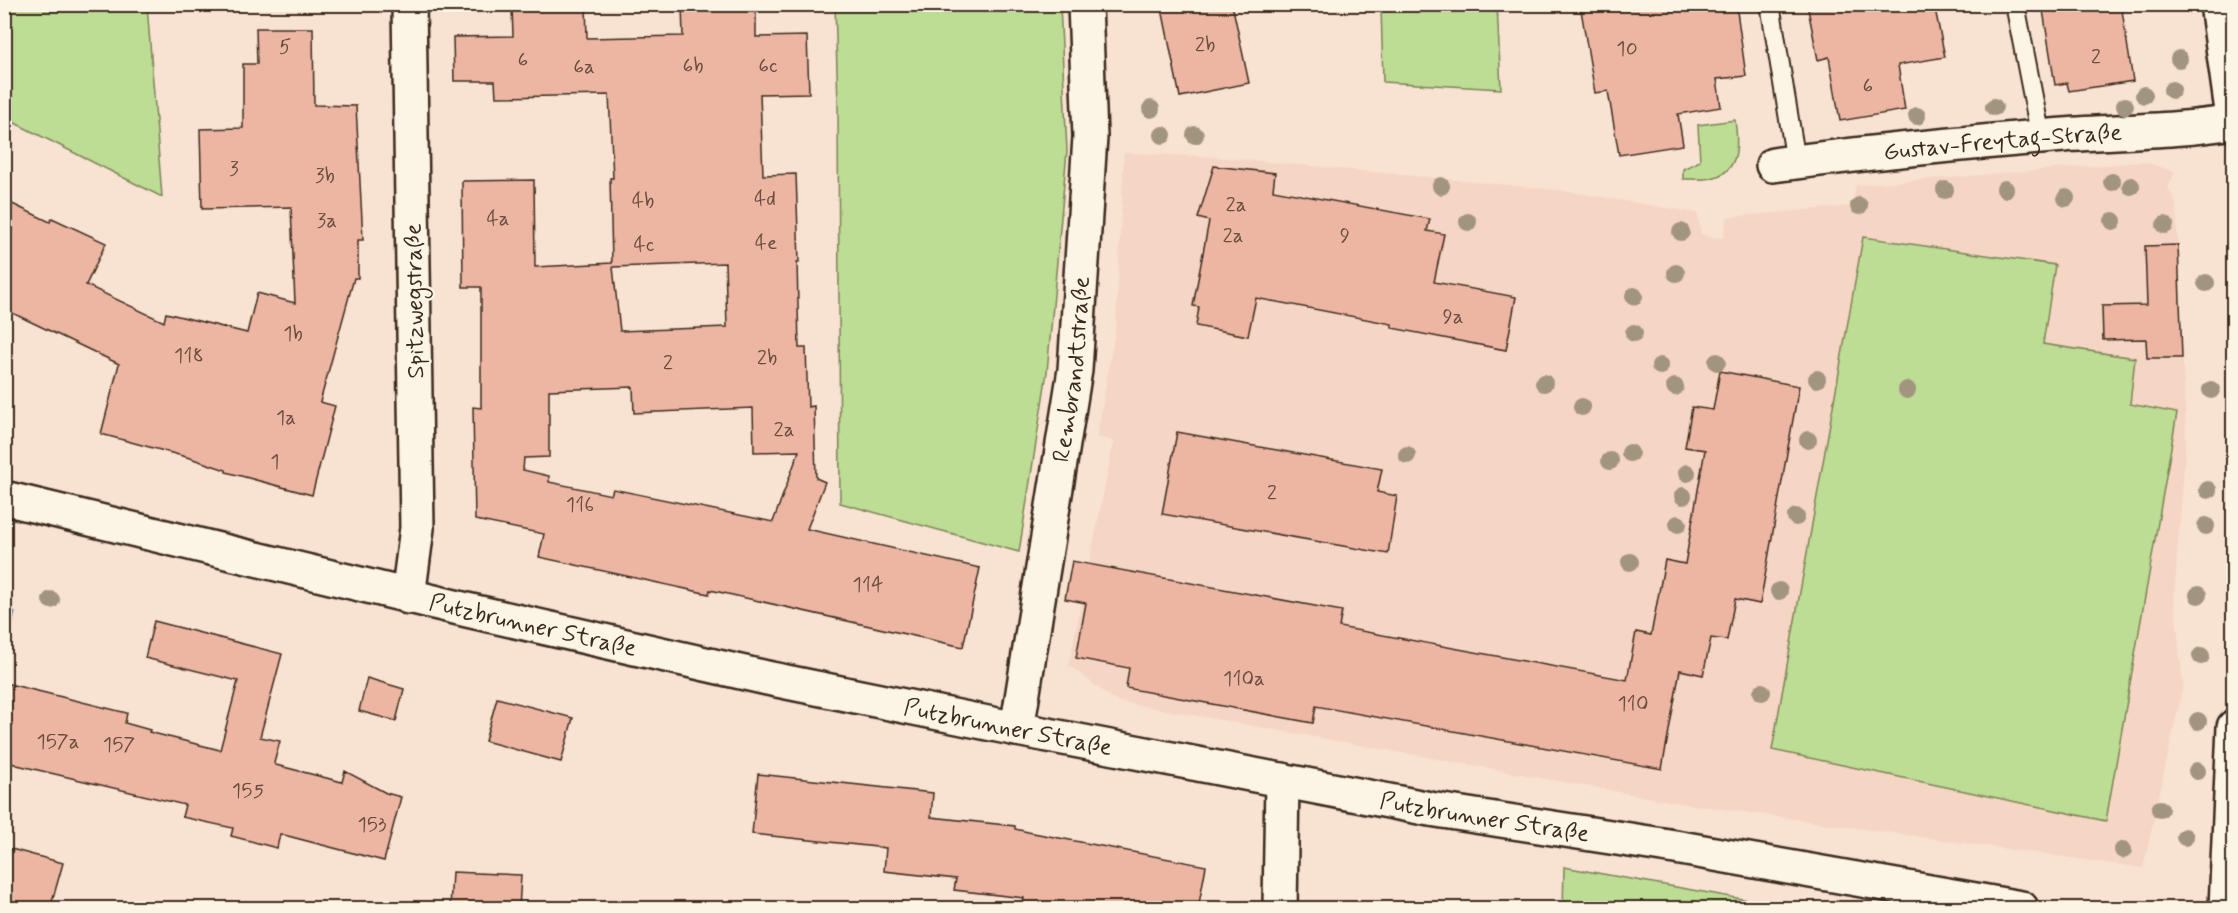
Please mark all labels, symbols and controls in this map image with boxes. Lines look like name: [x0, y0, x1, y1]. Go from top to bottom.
house number: 2b: [1195, 31, 1215, 59]
house number: 5: [279, 33, 291, 61]
house number: 10: [1616, 35, 1638, 63]
house number: 2: [2091, 43, 2101, 71]
house number: 6: [518, 46, 528, 74]
house number: 6b: [682, 52, 704, 80]
house number: 6c: [758, 52, 778, 80]
house number: 6a: [573, 53, 595, 81]
house number: 6: [1863, 72, 1873, 100]
street label: Gustav-Freytag-Straße: [1882, 118, 2123, 169]
house number: 3: [229, 155, 239, 183]
house number: 3b: [315, 162, 335, 190]
house number: 4d: [754, 185, 776, 213]
house number: 4b: [632, 187, 654, 215]
house number: 2a: [1225, 191, 1247, 219]
house number: 4a: [486, 205, 510, 233]
house number: 3a: [317, 207, 337, 235]
house number: 2a: [1222, 222, 1244, 250]
house number: 9: [1340, 222, 1350, 250]
street label: Spitzwegstraße: [399, 223, 434, 379]
house number: 4e: [755, 229, 777, 257]
house number: 4c: [634, 231, 654, 259]
street label: Rembrandtstraße: [1046, 275, 1098, 465]
house number: 9a: [1442, 303, 1464, 331]
house number: 1b: [283, 320, 303, 348]
house number: 118: [174, 342, 204, 370]
house number: 2b: [757, 344, 777, 372]
house number: 2: [663, 349, 673, 377]
house number: 1a: [276, 404, 296, 432]
house number: 2a: [773, 416, 795, 444]
house number: 1: [270, 448, 280, 476]
house number: 2: [1267, 479, 1277, 507]
house number: 116: [566, 491, 594, 519]
house number: 114: [853, 571, 883, 599]
street label: Putzbrunner Straße: [426, 587, 639, 665]
house number: 110a: [1223, 665, 1265, 693]
house number: 110: [1617, 690, 1649, 718]
street label: Putzbrunner Straße: [901, 692, 1115, 764]
house number: 157a: [36, 728, 80, 756]
house number: 157: [103, 731, 135, 759]
house number: 155: [232, 777, 264, 805]
street label: Putzbrunner Straße: [1377, 786, 1591, 851]
house number: 153: [357, 811, 387, 839]

